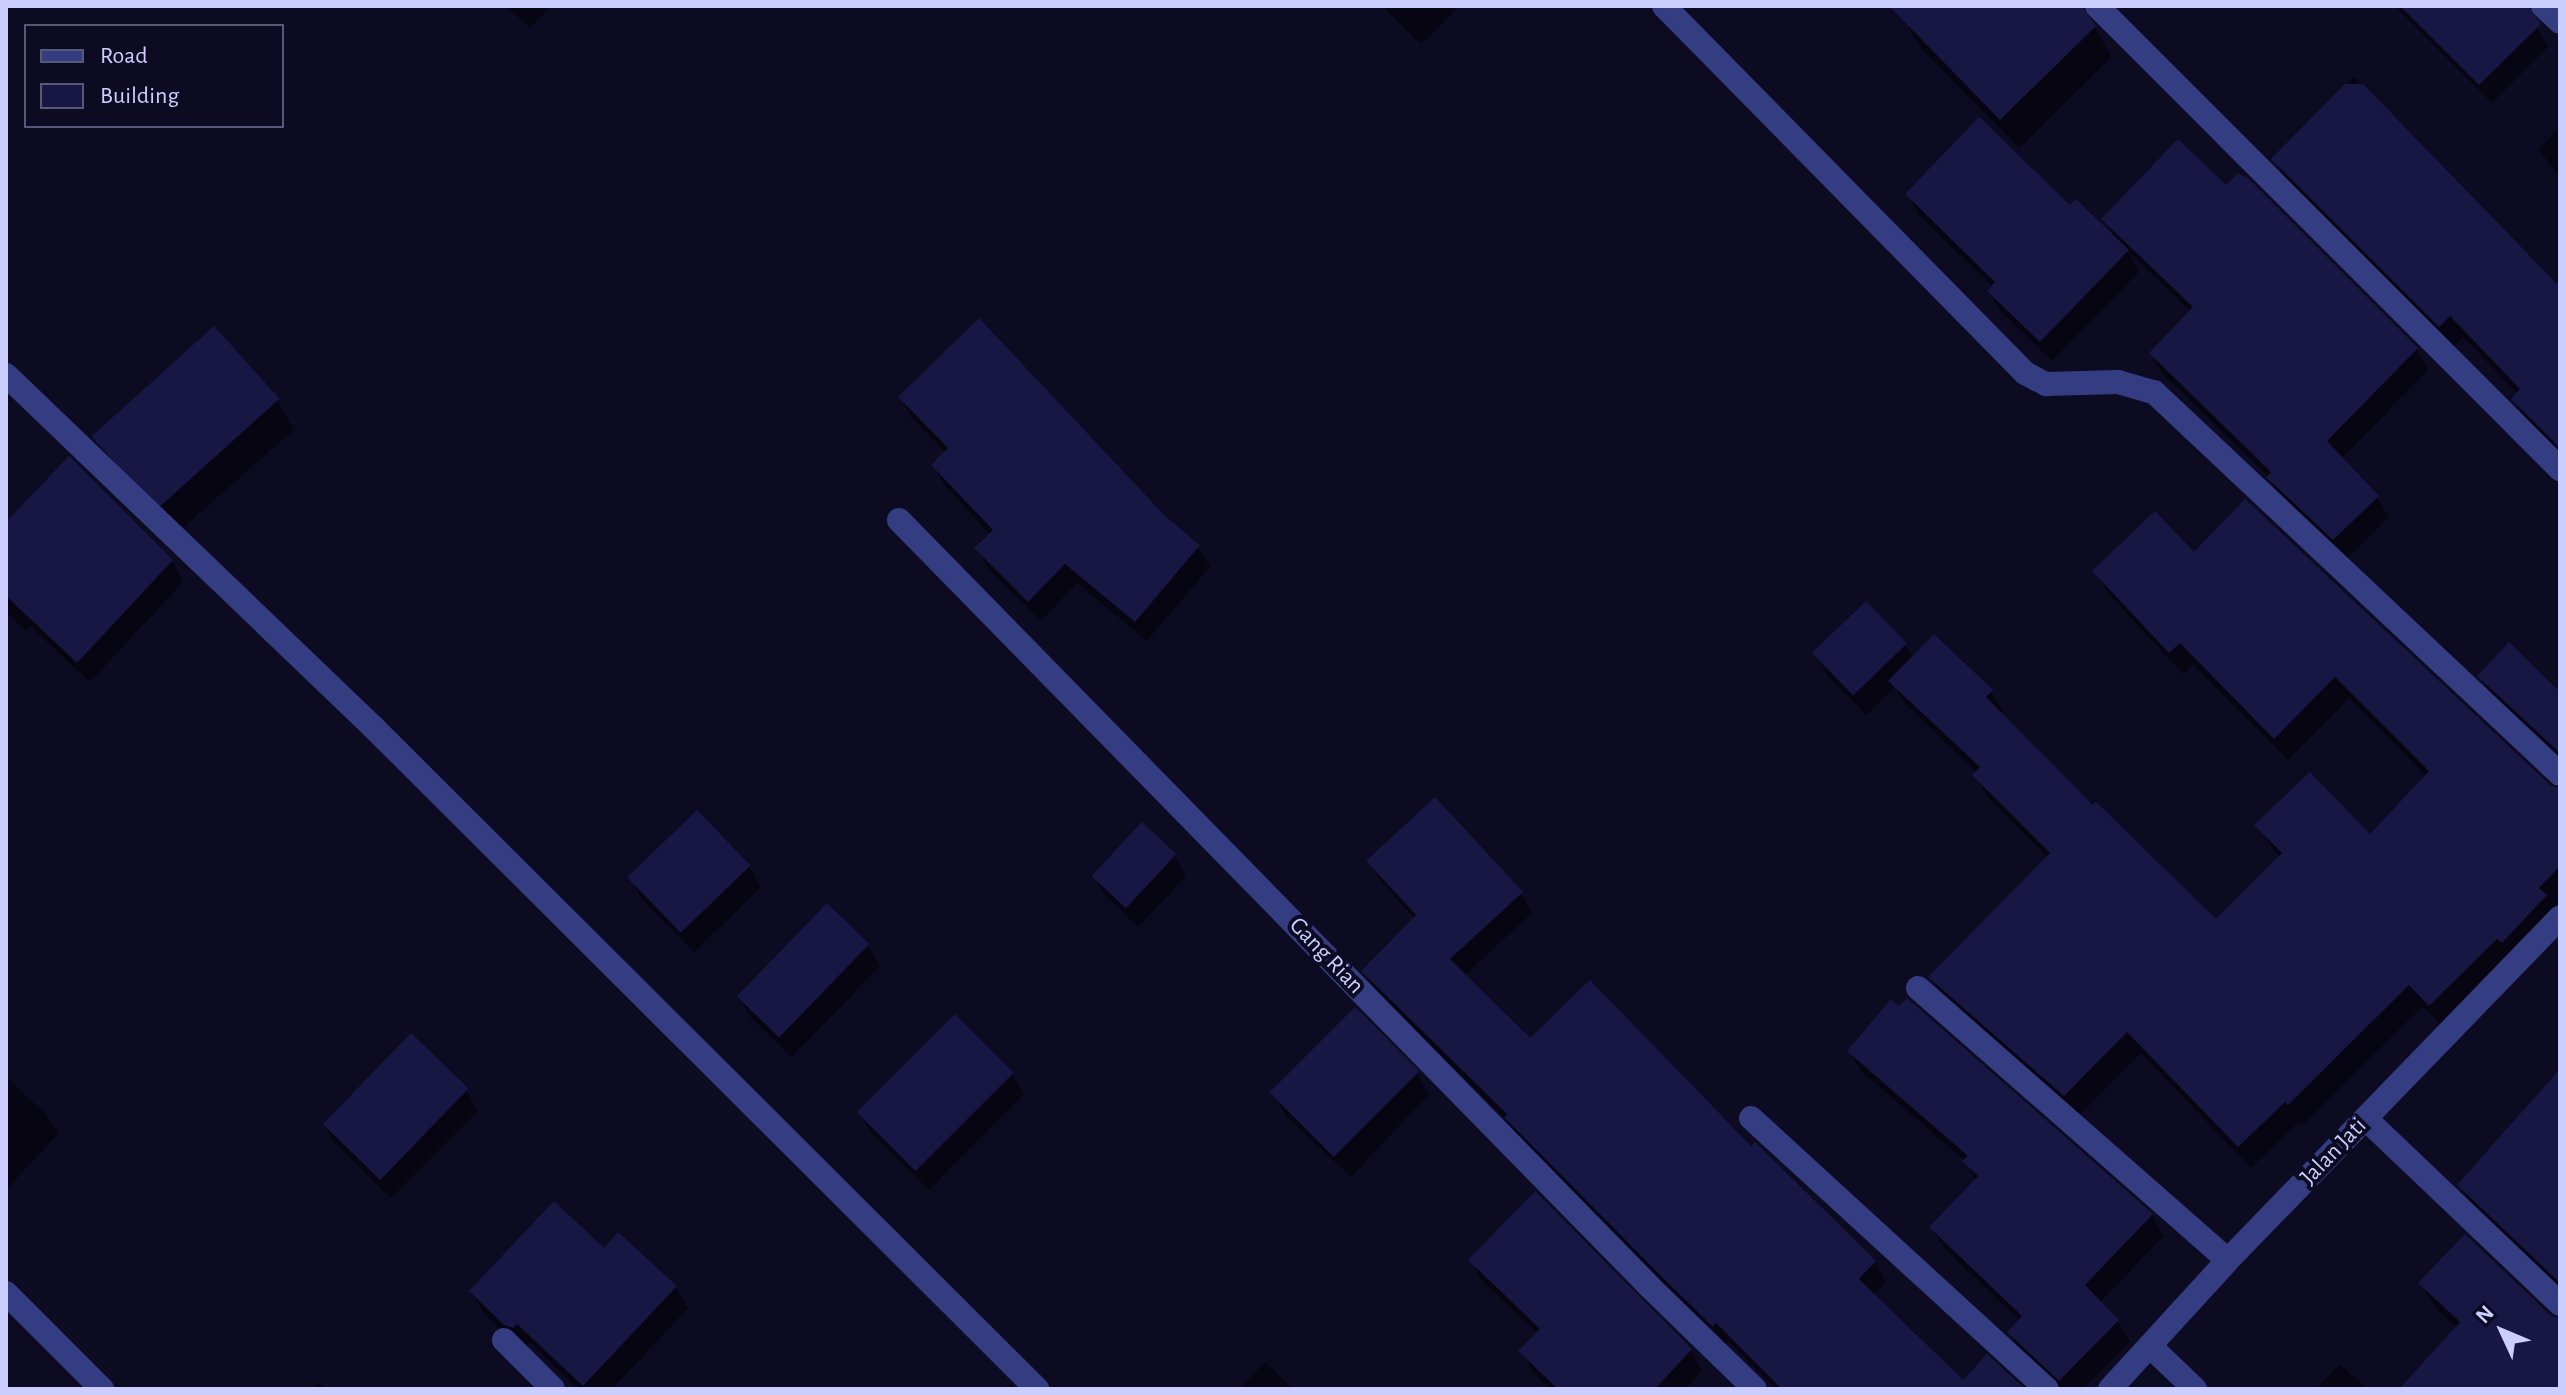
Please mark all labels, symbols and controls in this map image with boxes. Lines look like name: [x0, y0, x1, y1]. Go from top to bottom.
legend: [24, 24, 284, 128]
text: Road: [100, 44, 148, 68]
text: Building: [100, 84, 179, 108]
street label: Gang Rian: [1283, 912, 1369, 1000]
street label: Jalan Jati: [2295, 1112, 2373, 1192]
north arrow: [2462, 1291, 2542, 1371]
text: N: [2472, 1301, 2498, 1327]

